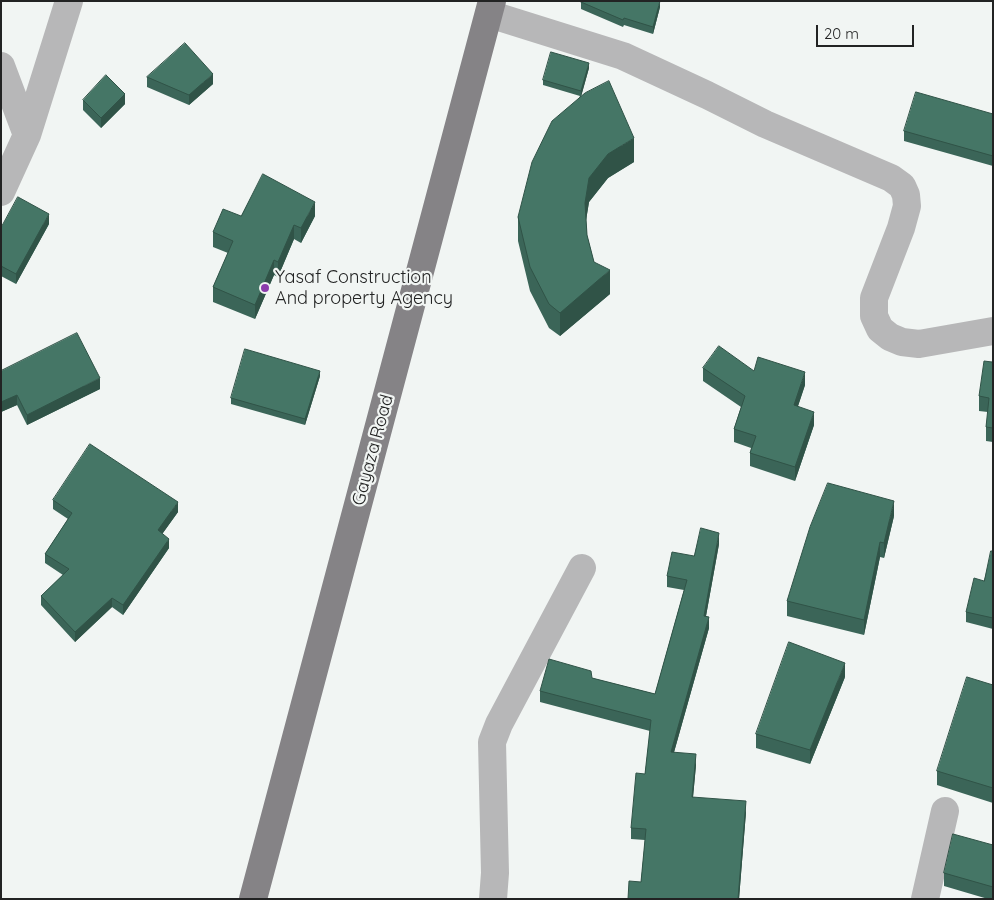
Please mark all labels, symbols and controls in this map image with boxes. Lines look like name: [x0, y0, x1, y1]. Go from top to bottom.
scale bar: [819, 15, 916, 47]
text: 20 m: [824, 24, 859, 43]
place label: Yasaf Construction And property Agency: [275, 267, 453, 310]
marker: Yasaf Construction And property Agency: [259, 282, 271, 294]
street label: Gayaza Road: [348, 392, 398, 508]

